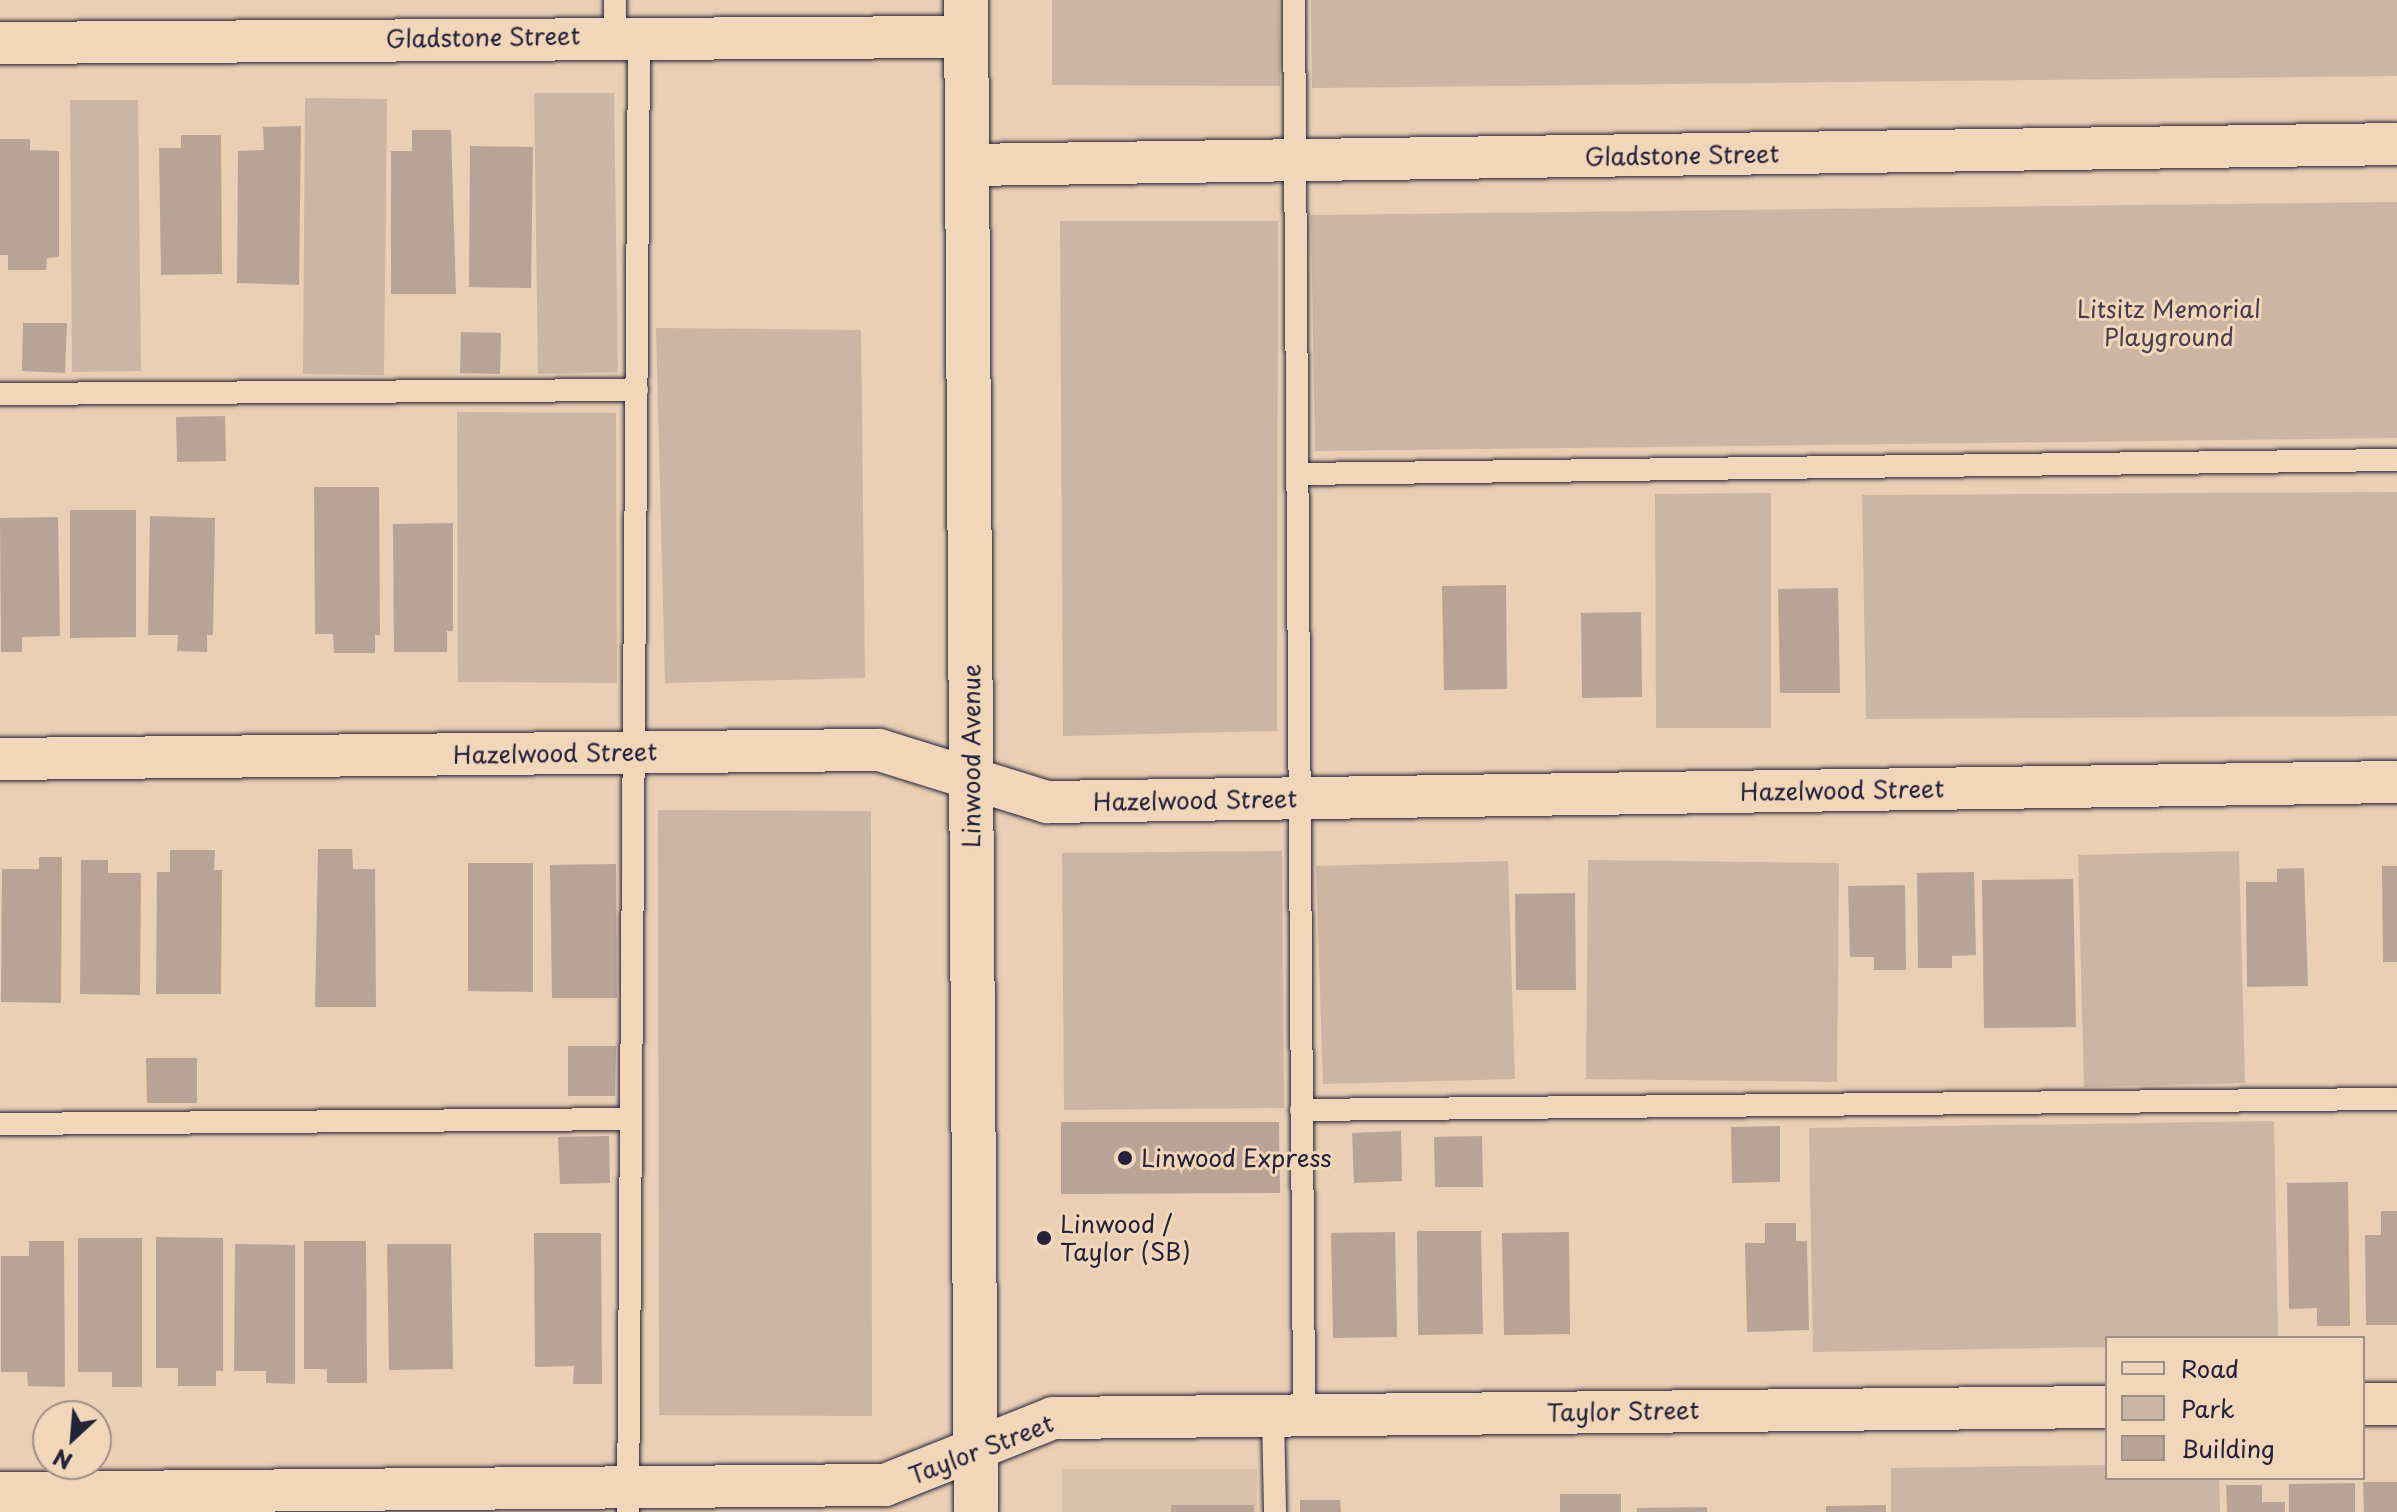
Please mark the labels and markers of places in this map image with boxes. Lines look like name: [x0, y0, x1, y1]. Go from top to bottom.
place label: Linwood Express: [1141, 1144, 1332, 1172]
marker: Linwood Express: [1116, 1149, 1134, 1167]
place label: Linwood / Taylor (SB): [1060, 1210, 1191, 1266]
marker: Linwood / Taylor (SB): [1035, 1229, 1053, 1247]

